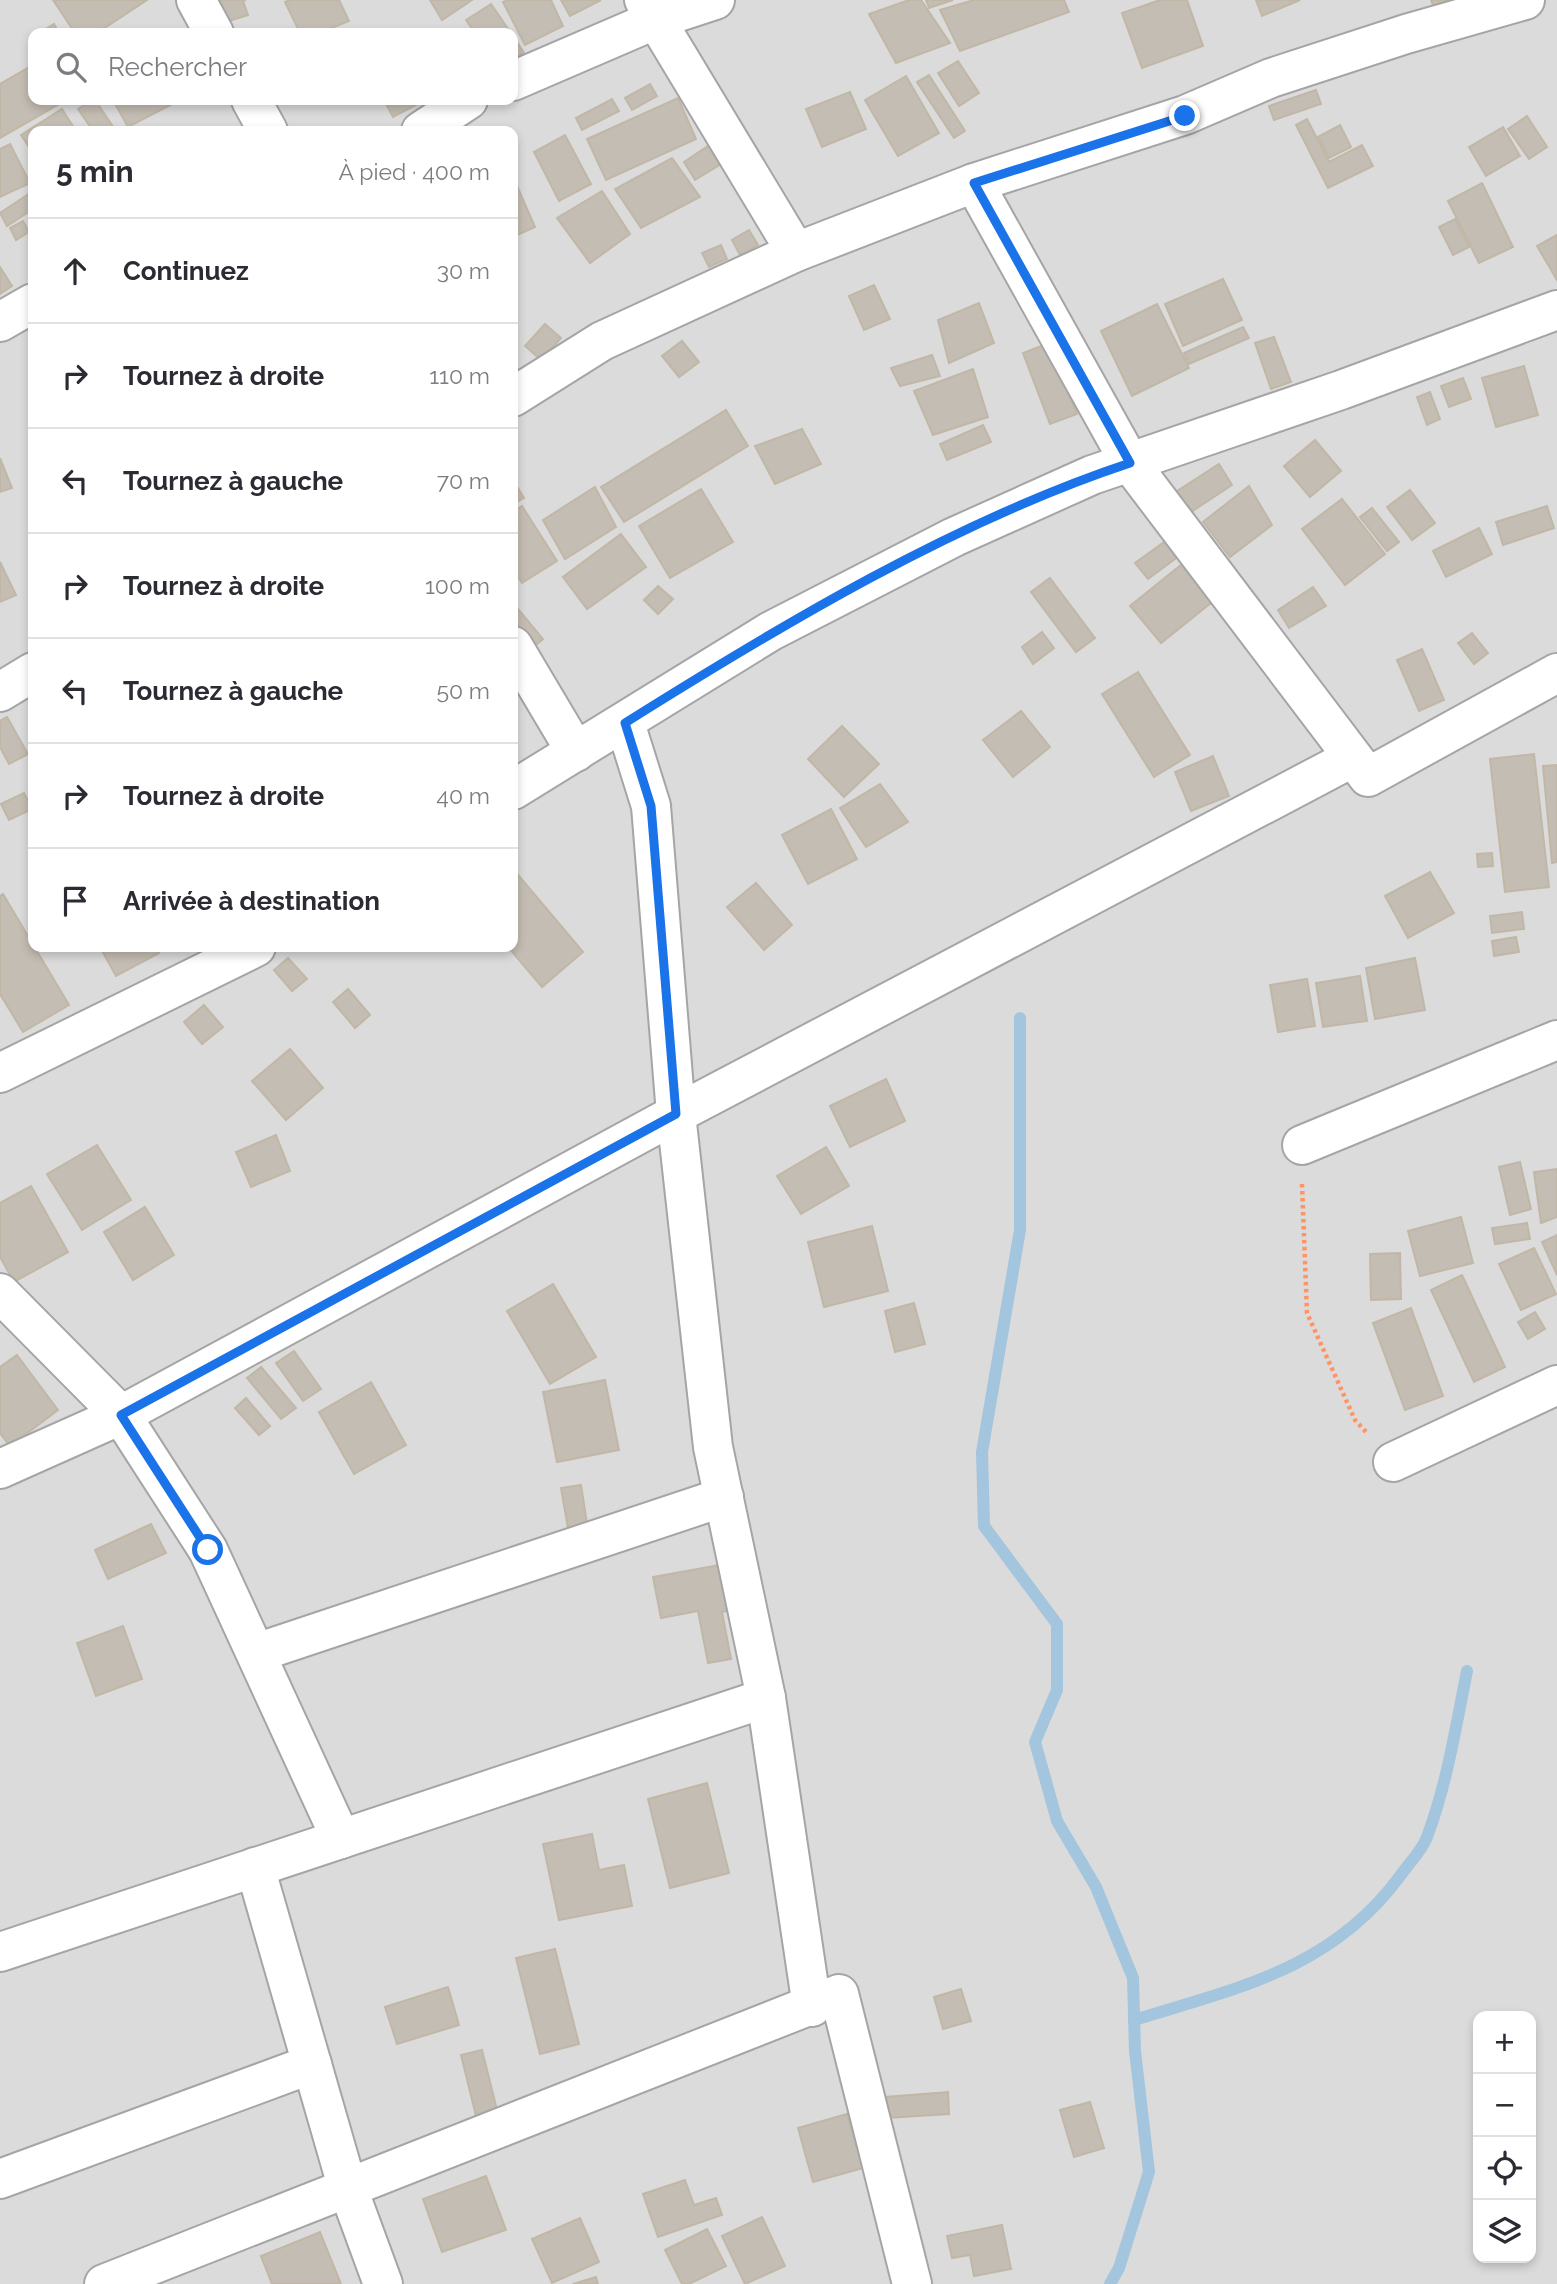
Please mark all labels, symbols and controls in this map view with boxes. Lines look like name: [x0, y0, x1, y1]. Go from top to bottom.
search box: [28, 28, 518, 105]
icon: search: [52, 48, 90, 86]
text: Rechercher: [108, 52, 247, 82]
route end: [1169, 100, 1200, 131]
text: 5 min: [56, 154, 134, 189]
text: À pied · 400 m: [338, 158, 490, 185]
icon: ahead: [56, 252, 94, 290]
text: Continuez: [123, 256, 249, 286]
text: 30 m: [437, 257, 490, 284]
icon: right: [56, 357, 94, 395]
text: Tournez à droite: [123, 361, 324, 391]
text: 110 m: [429, 362, 490, 389]
icon: left: [56, 462, 94, 500]
text: Tournez à gauche: [123, 466, 343, 496]
text: 70 m: [437, 467, 490, 494]
icon: right: [56, 567, 94, 605]
text: Tournez à droite: [123, 571, 324, 601]
text: 100 m: [425, 572, 490, 599]
icon: left: [56, 672, 94, 710]
text: Tournez à gauche: [123, 676, 343, 706]
text: 50 m: [436, 677, 490, 704]
icon: right: [56, 777, 94, 815]
text: Tournez à droite: [123, 781, 324, 811]
text: 40 m: [436, 782, 490, 809]
icon: arrive: [56, 882, 94, 920]
text: Arrivée à destination: [123, 886, 380, 916]
route start: [192, 1534, 223, 1565]
map controls: [1473, 2011, 1536, 2263]
button: +: [1473, 2011, 1536, 2074]
button: −: [1473, 2074, 1536, 2137]
button: locate: [1473, 2137, 1536, 2200]
button: layers: [1473, 2200, 1536, 2263]

